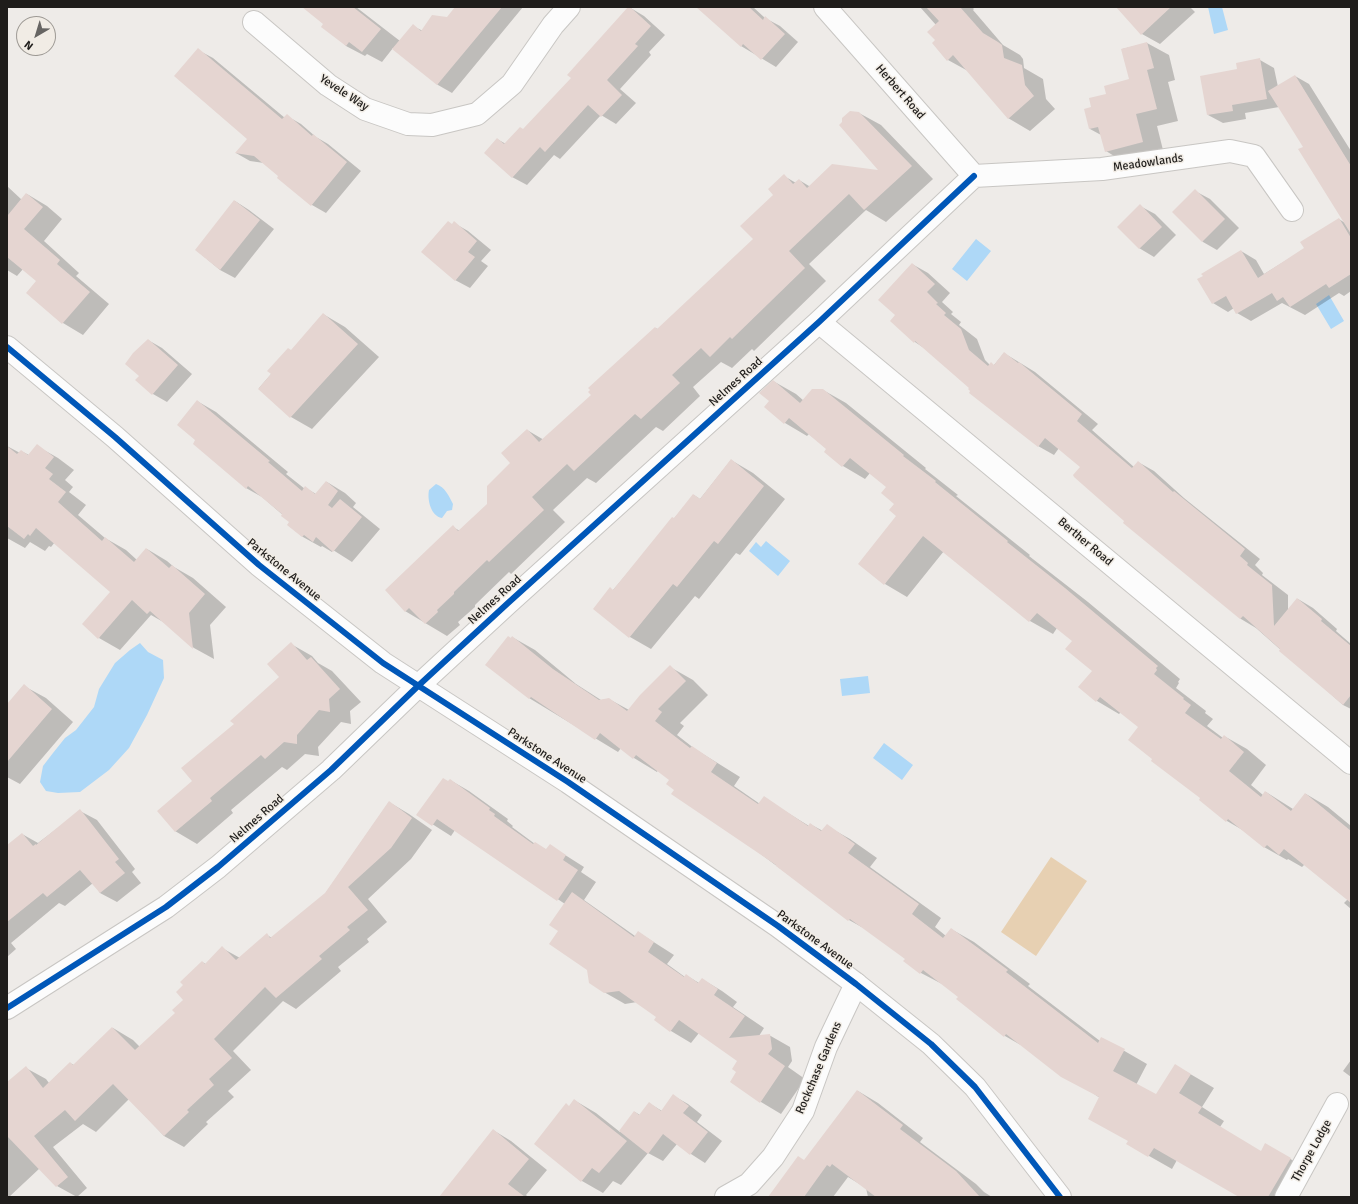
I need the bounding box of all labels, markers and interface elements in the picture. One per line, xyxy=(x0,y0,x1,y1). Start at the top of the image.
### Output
north arrow xyxy=(16,16,56,56)
text: N xyxy=(22,38,36,53)
street label: Herbert Road xyxy=(872,62,928,122)
street label: Yevele Way xyxy=(317,72,371,114)
street label: Meadowlands xyxy=(1112,151,1184,175)
street label: Nelmes Road xyxy=(706,354,766,410)
street label: Berther Road xyxy=(1055,515,1115,569)
street label: Parkstone Avenue xyxy=(244,536,324,604)
street label: Nelmes Road xyxy=(465,572,525,628)
street label: Parkstone Avenue xyxy=(505,725,589,787)
street label: Nelmes Road xyxy=(227,792,287,846)
street label: Parkstone Avenue xyxy=(774,907,856,973)
street label: Rockchase Gardens xyxy=(793,1020,845,1116)
street label: Thorpe Lodge xyxy=(1289,1117,1335,1185)

